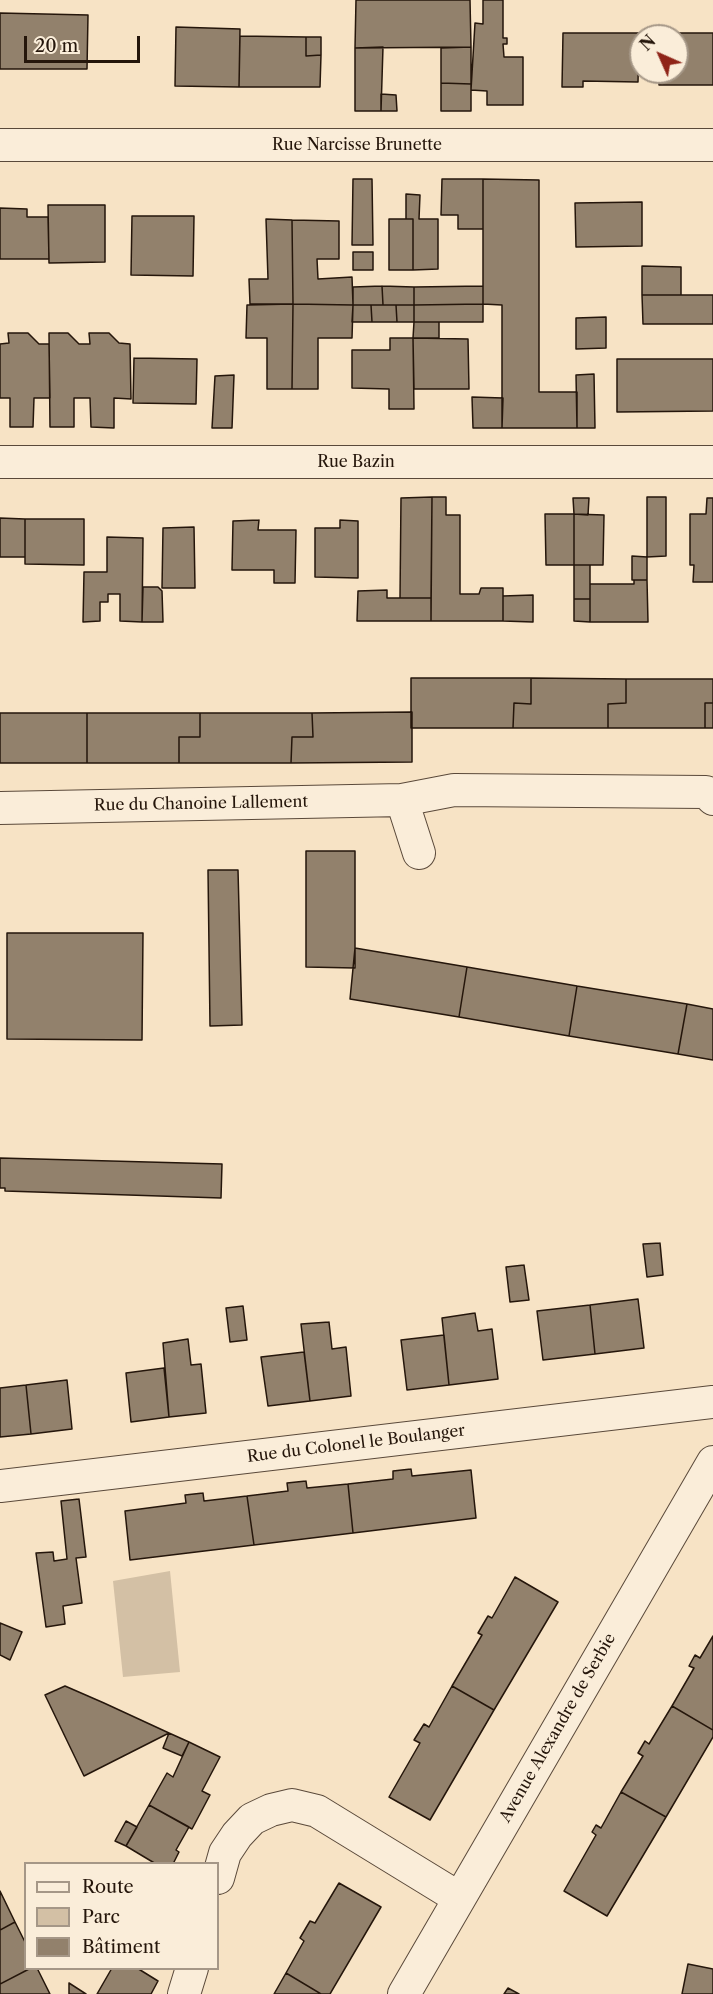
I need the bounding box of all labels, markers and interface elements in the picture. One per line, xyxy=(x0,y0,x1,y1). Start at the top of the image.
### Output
scale bar xyxy=(27,24,142,62)
north arrow xyxy=(629,24,689,84)
text: N xyxy=(636,31,660,55)
text: 20 m xyxy=(35,35,78,57)
street label: Rue Narcisse Brunette xyxy=(272,135,442,155)
street label: Rue Bazin xyxy=(317,452,395,472)
street label: Rue du Chanoine Lallement xyxy=(94,793,308,815)
street label: Rue du Colonel le Boulanger xyxy=(246,1421,466,1467)
street label: Avenue Alexandre de Serbie xyxy=(496,1630,620,1826)
legend xyxy=(24,1862,219,1970)
text: Route xyxy=(82,1876,134,1898)
text: Parc xyxy=(82,1906,120,1928)
text: Bâtiment xyxy=(82,1936,160,1958)

